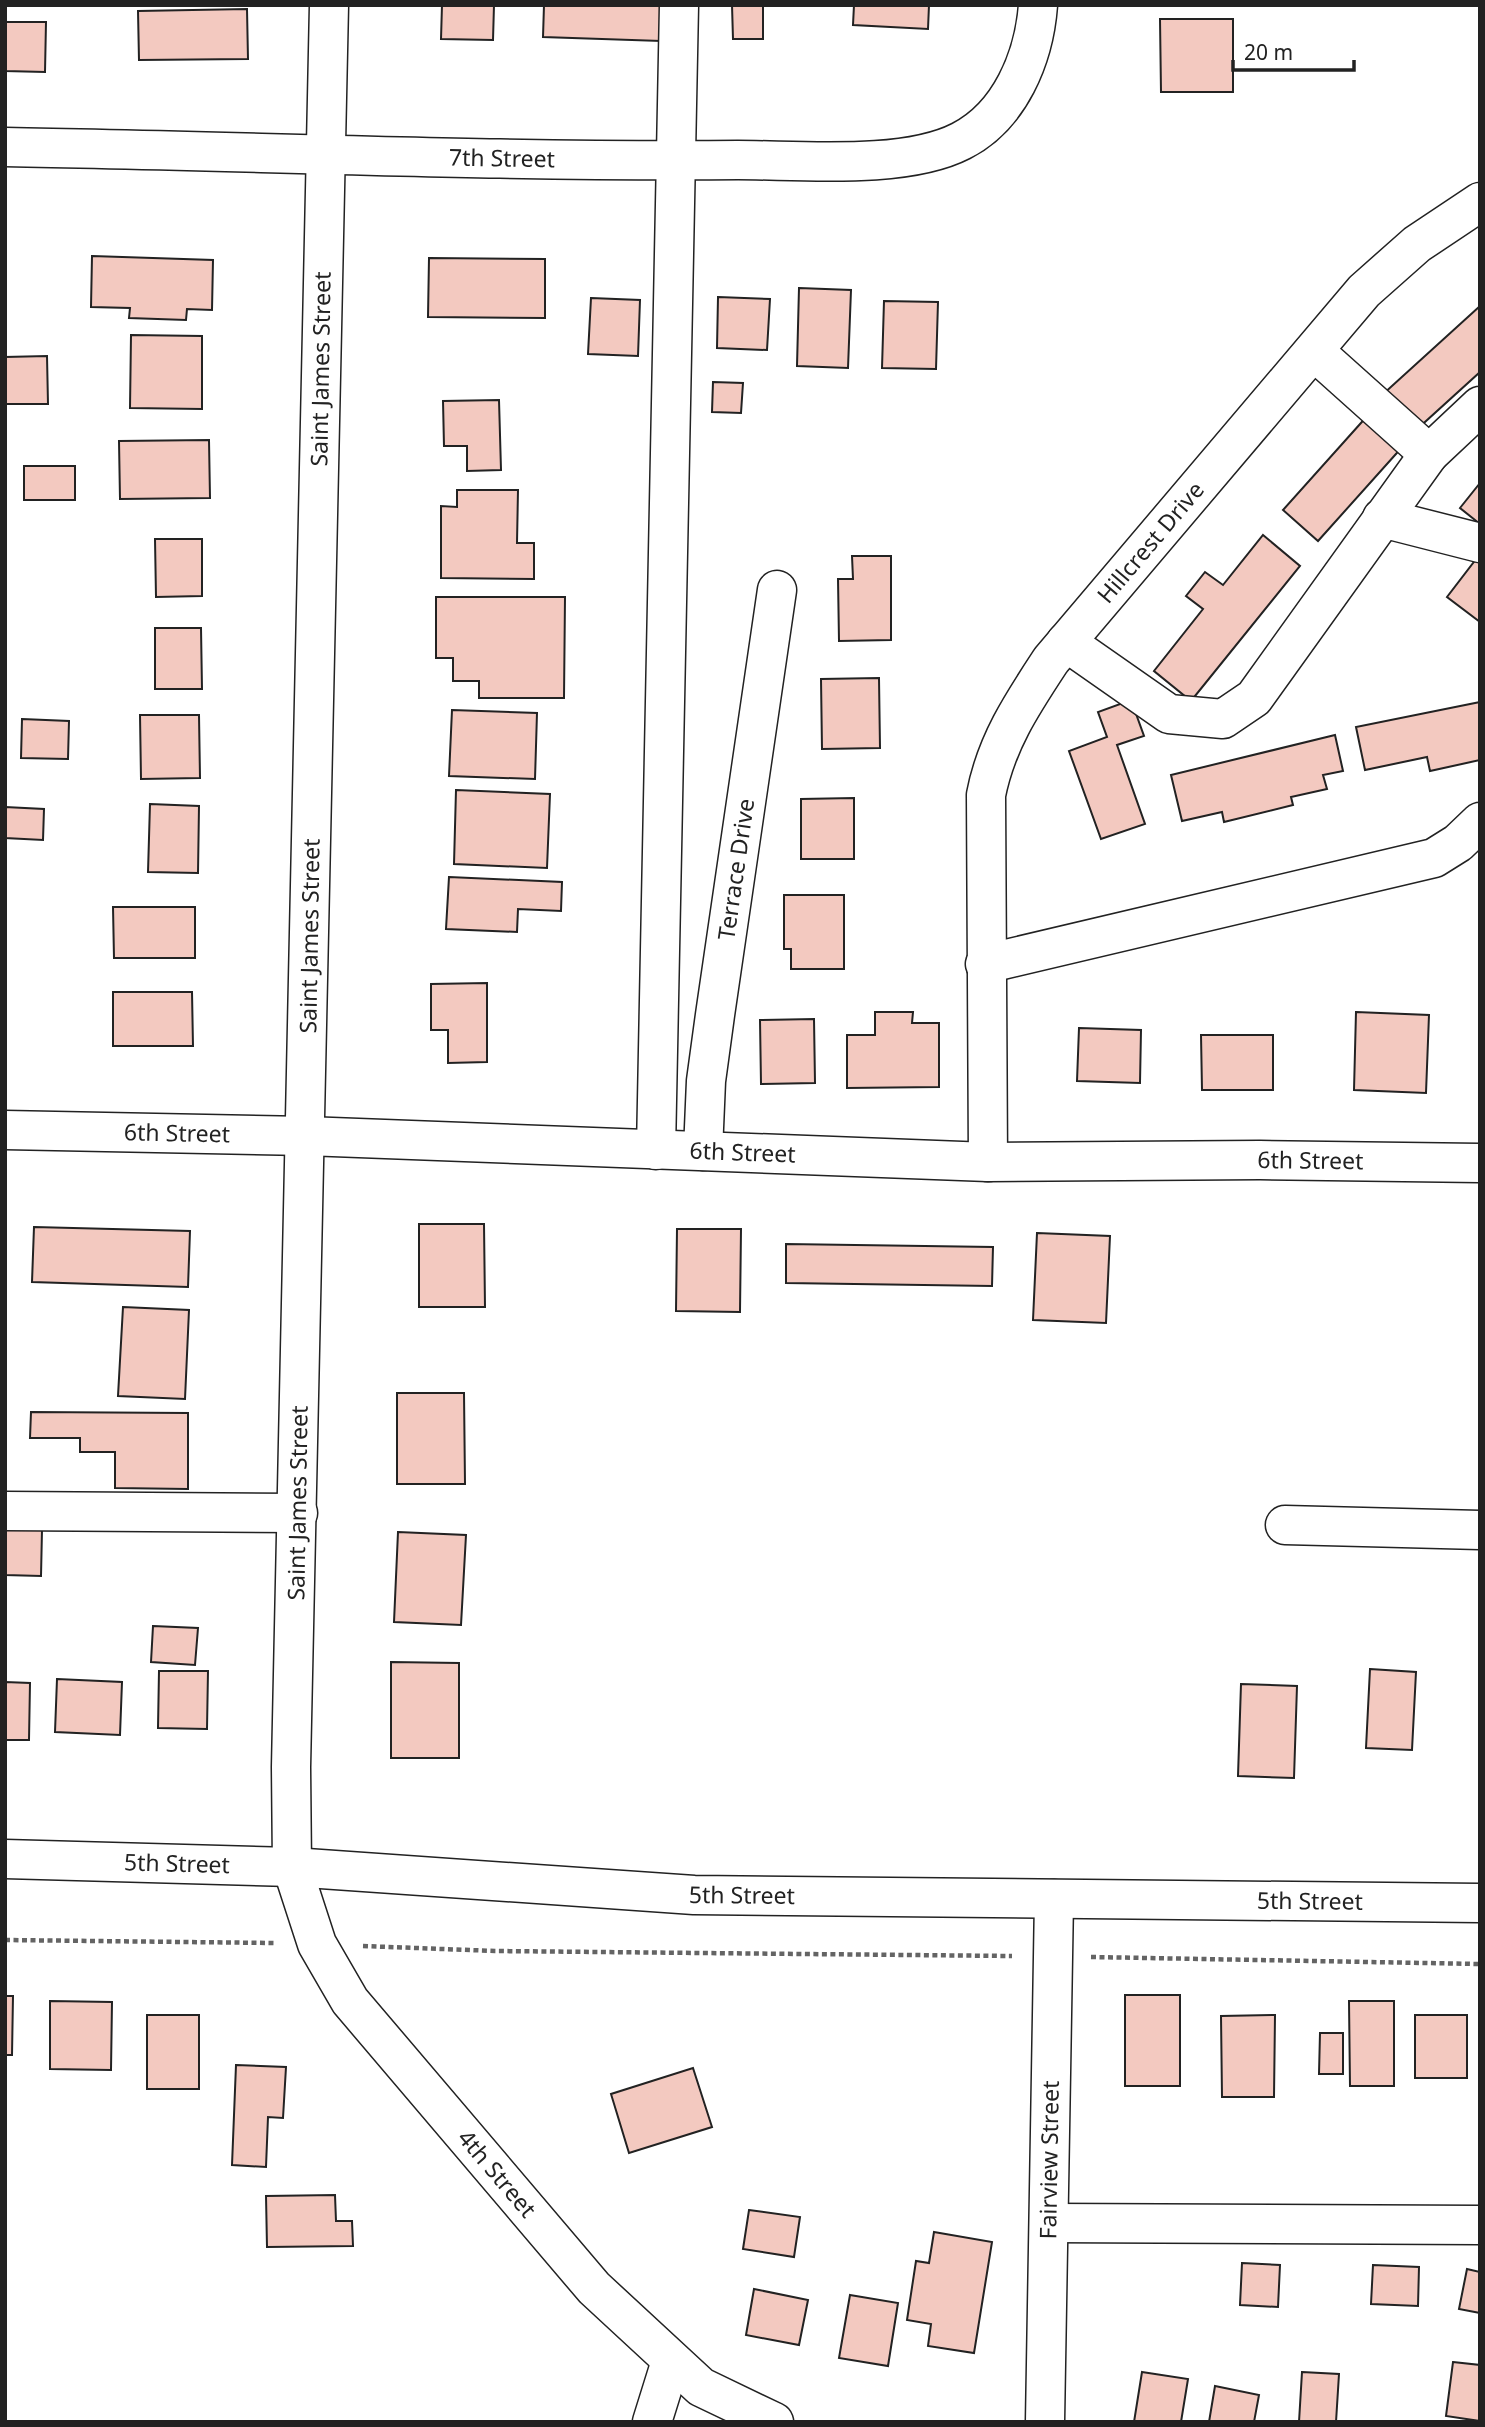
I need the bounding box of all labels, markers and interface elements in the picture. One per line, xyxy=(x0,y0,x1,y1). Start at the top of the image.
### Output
scale bar xyxy=(1233,28,1354,72)
text: 20 m xyxy=(1244,38,1293,66)
street label: 7th Street xyxy=(449,141,555,174)
street label: Saint James Street xyxy=(302,271,338,467)
street label: Hillcrest Drive xyxy=(1089,474,1211,609)
street label: Terrace Drive xyxy=(709,796,761,942)
street label: Saint James Street xyxy=(291,838,327,1034)
street label: 6th Street xyxy=(124,1115,230,1149)
street label: 6th Street xyxy=(689,1134,796,1170)
street label: 6th Street xyxy=(1257,1143,1364,1176)
street label: Saint James Street xyxy=(279,1405,315,1601)
street label: 5th Street xyxy=(124,1845,230,1880)
street label: 5th Street xyxy=(689,1878,795,1911)
street label: 5th Street xyxy=(1257,1884,1363,1917)
street label: Fairview Street xyxy=(1031,2080,1066,2240)
street label: 4th Street xyxy=(451,2122,544,2224)

